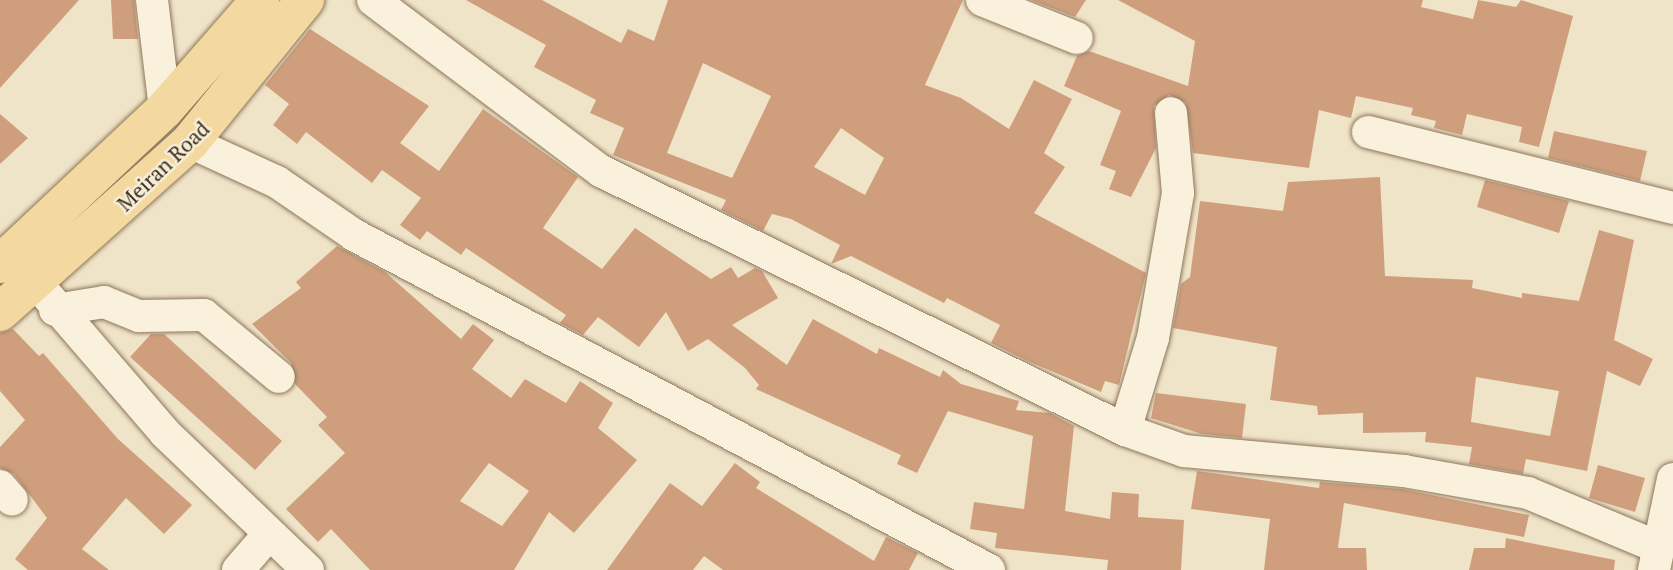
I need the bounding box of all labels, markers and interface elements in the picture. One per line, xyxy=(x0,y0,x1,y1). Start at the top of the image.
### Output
street label: Meiran Road xyxy=(112,116,214,216)

